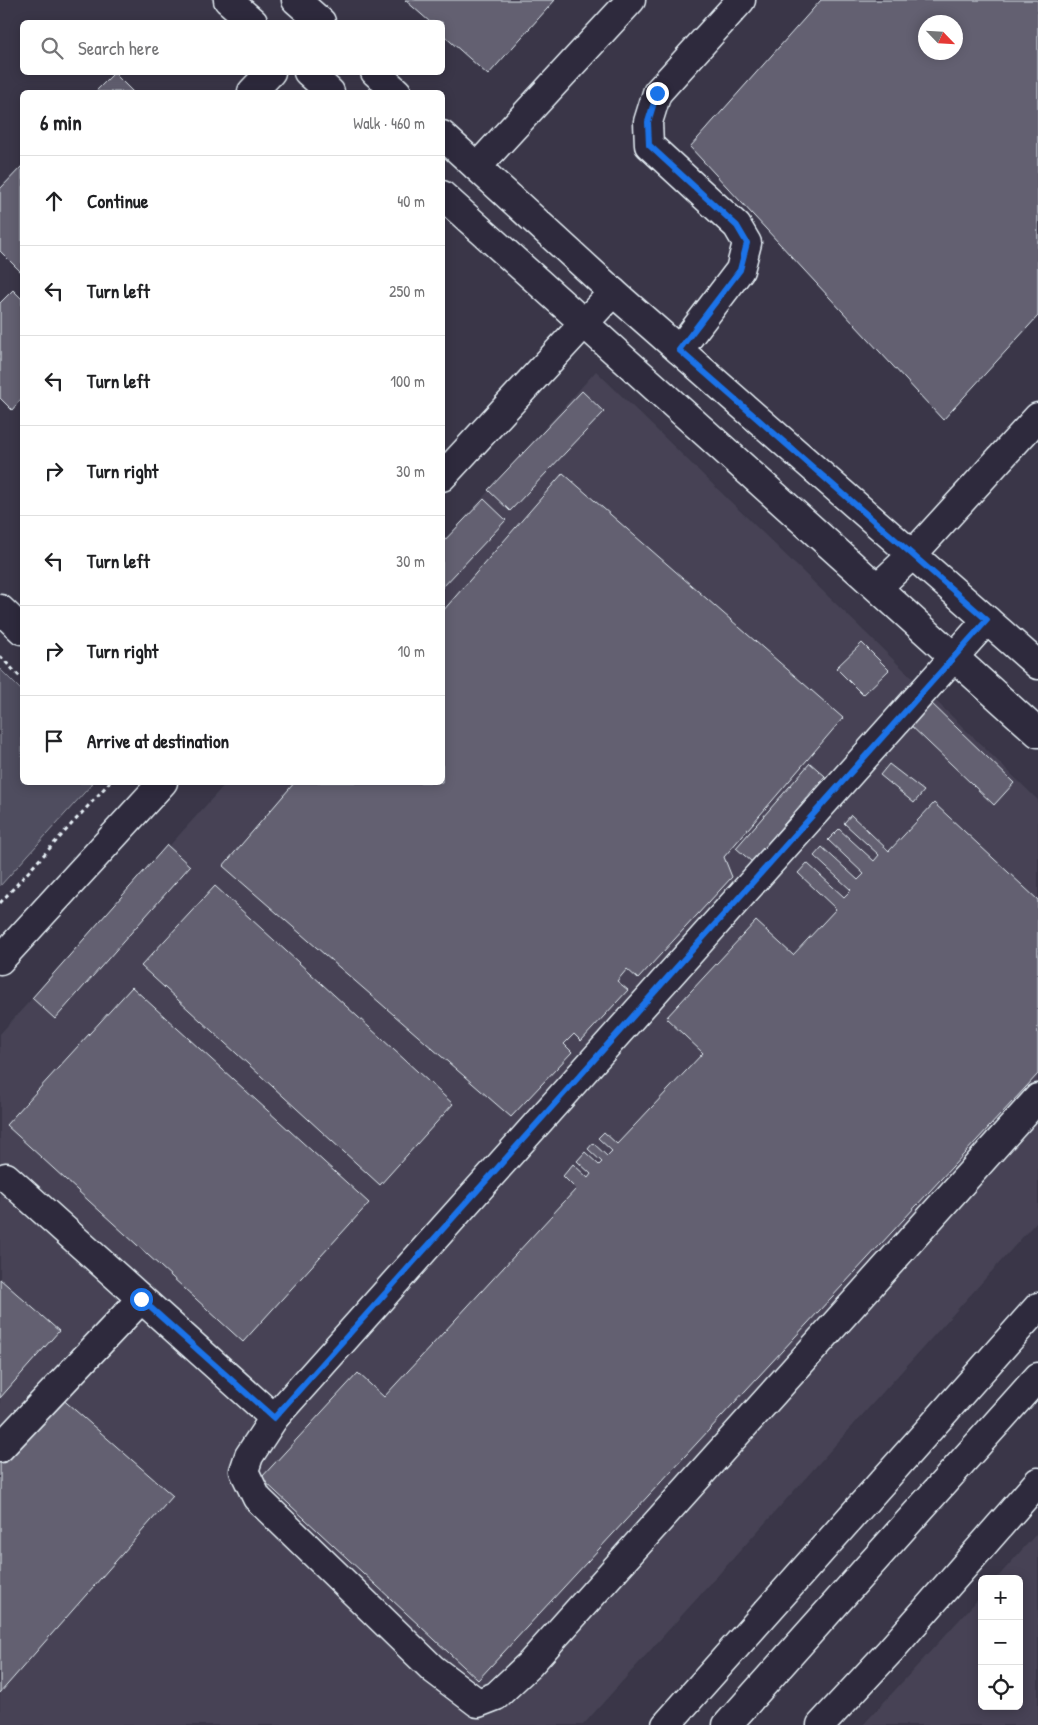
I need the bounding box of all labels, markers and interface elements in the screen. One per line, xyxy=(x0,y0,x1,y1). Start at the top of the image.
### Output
north arrow xyxy=(918,15,963,60)
search box xyxy=(20,20,445,75)
icon: search xyxy=(38,34,66,62)
text: Search here xyxy=(78,35,159,61)
route end xyxy=(646,82,669,105)
text: 6 min xyxy=(40,108,82,137)
text: Walk · 460 m xyxy=(353,112,425,134)
icon: ahead xyxy=(40,187,68,215)
text: Continue xyxy=(87,188,148,214)
text: 40 m xyxy=(397,190,425,212)
icon: left xyxy=(40,277,68,305)
text: Turn left xyxy=(87,278,150,304)
text: 250 m xyxy=(389,280,425,302)
icon: left xyxy=(40,367,68,395)
text: Turn left xyxy=(87,368,150,394)
text: 100 m xyxy=(390,370,425,392)
icon: right xyxy=(40,457,68,485)
text: Turn right xyxy=(87,458,158,484)
text: 30 m xyxy=(396,460,425,482)
icon: left xyxy=(40,547,68,575)
text: Turn left xyxy=(87,548,150,574)
text: 30 m xyxy=(396,550,425,572)
icon: right xyxy=(40,637,68,665)
text: Turn right xyxy=(87,638,158,664)
text: 10 m xyxy=(397,640,425,662)
icon: arrive xyxy=(40,727,68,755)
text: Arrive at destination xyxy=(87,728,229,754)
route start xyxy=(130,1288,153,1311)
map controls xyxy=(978,1575,1023,1710)
button: + xyxy=(978,1575,1023,1620)
button: − xyxy=(978,1620,1023,1665)
button: locate xyxy=(978,1665,1023,1710)

